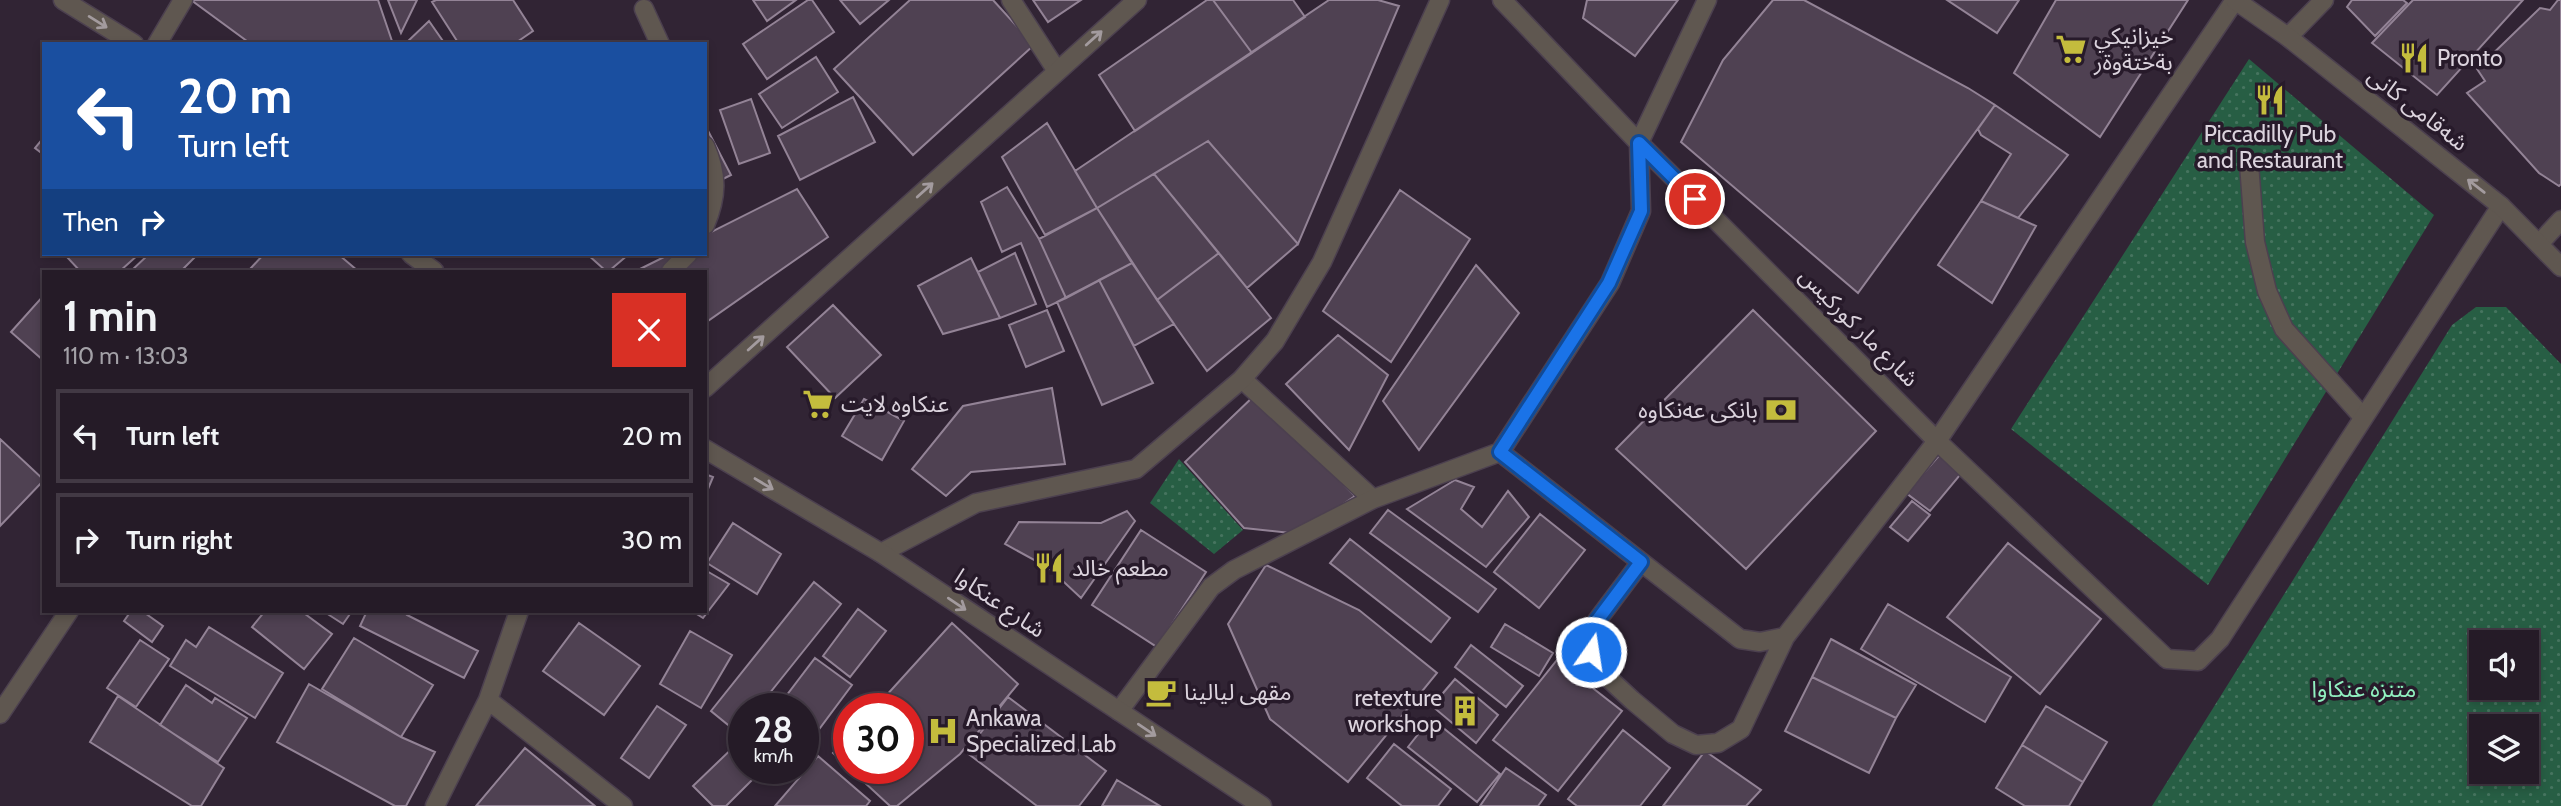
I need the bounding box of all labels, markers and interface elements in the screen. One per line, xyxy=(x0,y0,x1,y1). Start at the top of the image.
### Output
one-way arrow xyxy=(88,15,108,29)
place label: خيزانيكي بةختةوةر xyxy=(2093,22,2174,76)
one-way arrow xyxy=(1085,30,1103,46)
supermarket icon: خيزانيكي بةختةوةر xyxy=(2054,32,2088,66)
restaurant icon: Pronto xyxy=(2397,41,2431,75)
place label: Pronto xyxy=(2437,44,2503,72)
street label: شەقامی کانی xyxy=(2362,61,2474,157)
text: 20 m xyxy=(178,66,292,125)
icon: left xyxy=(63,70,154,161)
restaurant icon: Piccadilly Pub and Restaurant xyxy=(2253,83,2287,117)
place label: Piccadilly Pub and Restaurant xyxy=(2197,120,2343,174)
text: Turn left xyxy=(178,126,289,165)
pin xyxy=(1665,169,1725,229)
one-way arrow xyxy=(2468,179,2486,194)
icon: arrive xyxy=(1676,180,1714,218)
one-way arrow xyxy=(916,182,934,198)
icon: right xyxy=(133,203,171,241)
text: Then xyxy=(63,206,119,238)
street label: شارع مار كوركيس xyxy=(1791,261,1925,395)
text: 1 min xyxy=(63,290,158,342)
button: close xyxy=(612,293,686,367)
one-way arrow xyxy=(747,335,765,351)
text: 110 m · 13:03 xyxy=(63,342,188,370)
supermarket icon: عنكاوه لايت xyxy=(801,387,835,421)
place label: عنكاوه لايت xyxy=(841,390,949,418)
bank icon: بانکی عەنکاوە xyxy=(1764,393,1798,427)
place label: بانکی عەنکاوە xyxy=(1638,396,1758,424)
icon: left xyxy=(67,417,105,455)
text: Turn left xyxy=(126,420,219,452)
text: 20 m xyxy=(622,420,682,452)
one-way arrow xyxy=(753,478,774,491)
icon: right xyxy=(67,521,105,559)
text: Turn right xyxy=(126,524,232,556)
text: 30 m xyxy=(621,524,682,556)
restaurant icon: مطعم خالد xyxy=(1032,551,1066,585)
place label: مطعم خالد xyxy=(1072,554,1169,585)
street label: شارع عنكاوا xyxy=(948,562,1051,646)
one-way arrow xyxy=(947,597,966,611)
position arrow xyxy=(1554,615,1628,689)
map controls xyxy=(2469,630,2539,784)
button: sound xyxy=(2469,630,2539,700)
cafe icon: مقهى ليالينا xyxy=(1144,675,1178,709)
park label: متنزه عنكاوا xyxy=(2312,675,2416,703)
place label: مقهى ليالينا xyxy=(1184,678,1292,706)
place label: retexture workshop xyxy=(1348,684,1442,738)
speed limit sign: 30 xyxy=(833,693,924,784)
building icon: retexture workshop xyxy=(1448,694,1482,728)
place label: Ankawa Specialized Lab xyxy=(966,704,1116,758)
text: 28 xyxy=(754,708,793,751)
hospital icon: Ankawa Specialized Lab xyxy=(926,714,960,748)
button: layers xyxy=(2469,714,2539,784)
one-way arrow xyxy=(1137,722,1156,737)
text: km/h xyxy=(754,745,793,767)

